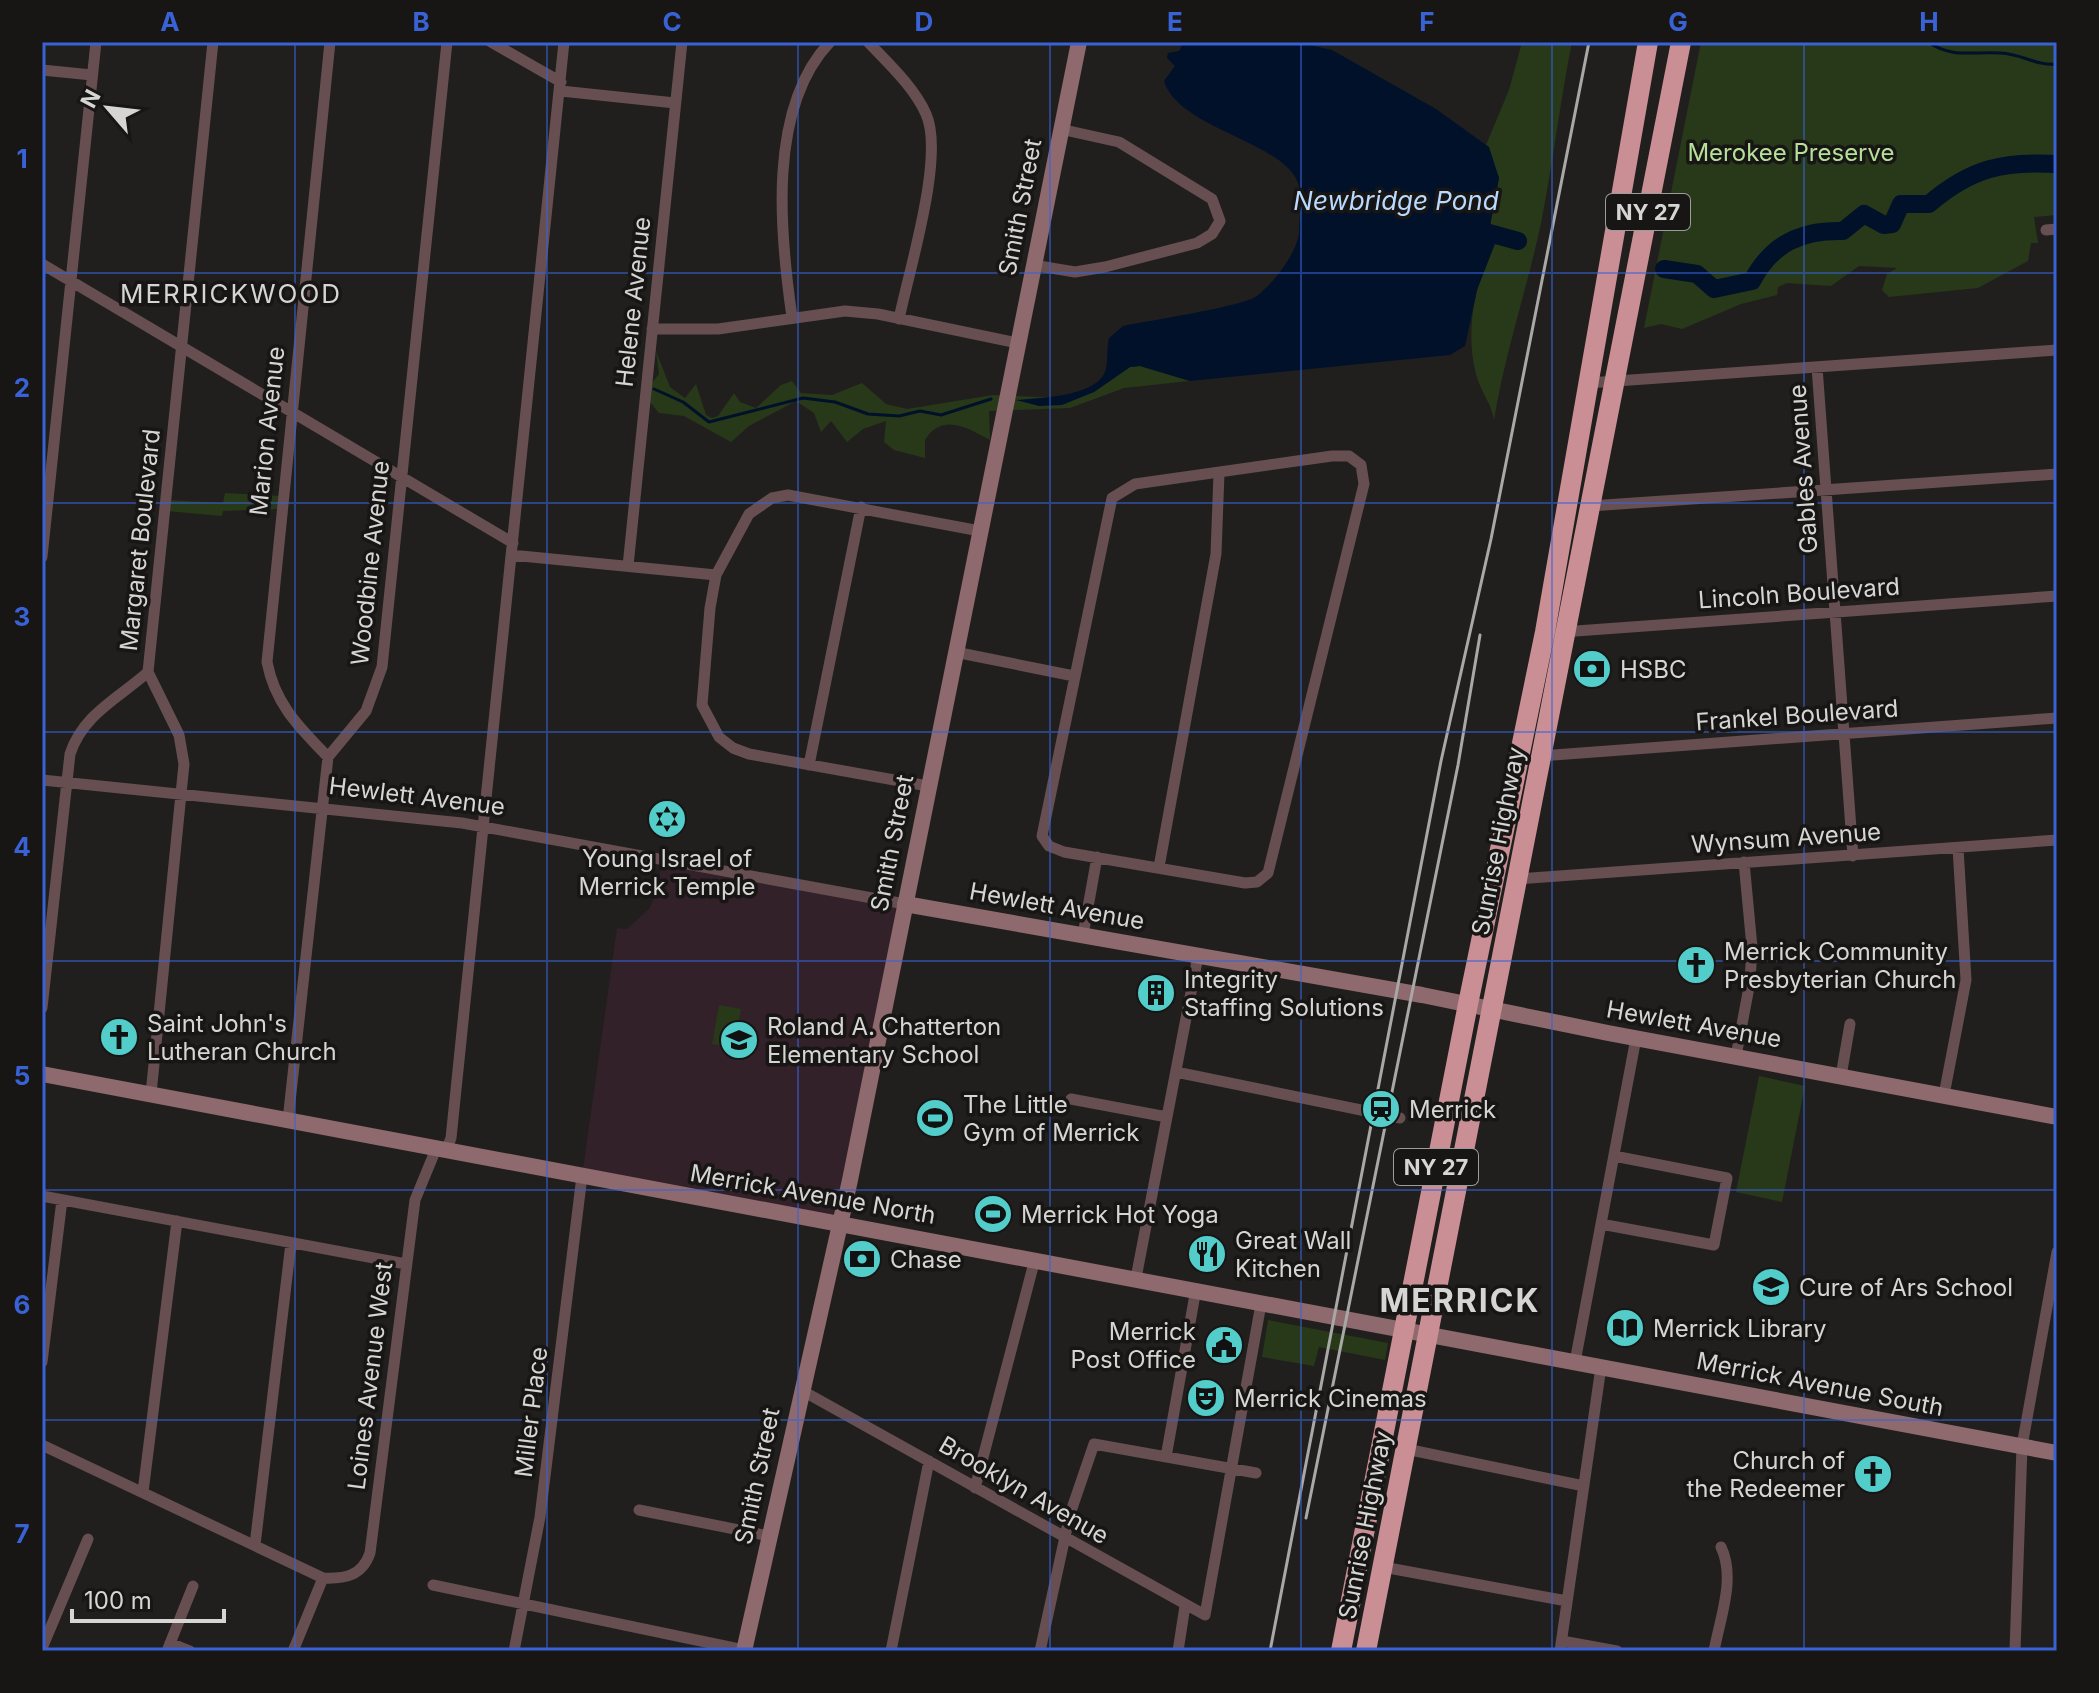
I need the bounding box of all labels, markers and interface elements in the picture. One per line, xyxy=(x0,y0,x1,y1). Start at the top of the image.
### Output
text: A xyxy=(160,6,180,37)
text: B xyxy=(412,6,430,37)
text: C xyxy=(662,6,682,37)
text: D xyxy=(915,6,933,37)
text: E xyxy=(1167,6,1183,37)
text: F xyxy=(1419,6,1435,37)
text: G xyxy=(1668,6,1688,37)
text: H xyxy=(1919,6,1939,37)
north arrow xyxy=(68,68,148,148)
text: N xyxy=(75,85,106,112)
street label: Smith Street xyxy=(993,136,1047,278)
park label: Merokee Preserve xyxy=(1687,138,1895,167)
text: 1 xyxy=(16,143,28,174)
water label: Newbridge Pond xyxy=(1293,185,1499,216)
road number: NY 27 xyxy=(1606,194,1690,230)
street label: Helene Avenue xyxy=(610,216,656,388)
district label: MERRICKWOOD xyxy=(120,278,342,309)
street label: Marion Avenue xyxy=(244,345,290,517)
text: 2 xyxy=(14,372,30,403)
street label: Gables Avenue xyxy=(1783,383,1823,555)
street label: Margaret Boulevard xyxy=(114,428,166,652)
street label: Woodbine Avenue xyxy=(345,459,395,667)
street label: Lincoln Boulevard xyxy=(1697,571,1901,615)
text: 3 xyxy=(14,601,30,632)
bank icon: HSBC xyxy=(1571,648,1613,690)
place label: HSBC xyxy=(1620,655,1686,684)
street label: Frankel Boulevard xyxy=(1695,693,1899,737)
street label: Sunrise Highway xyxy=(1466,744,1530,938)
street label: Hewlett Avenue xyxy=(327,771,507,821)
street label: Smith Street xyxy=(865,772,919,914)
synagogue icon: Young Israel of Merrick Temple xyxy=(646,798,688,840)
street label: Wynsum Avenue xyxy=(1690,817,1882,859)
text: 4 xyxy=(13,831,31,862)
place label: Young Israel of Merrick Temple xyxy=(578,844,756,901)
street label: Hewlett Avenue xyxy=(967,876,1147,936)
place label: Merrick Community Presbyterian Church xyxy=(1724,937,1956,994)
church icon: Merrick Community Presbyterian Church xyxy=(1675,944,1717,986)
place label: Integrity Staffing Solutions xyxy=(1184,965,1384,1022)
building icon: Integrity Staffing Solutions xyxy=(1135,972,1177,1014)
street label: Hewlett Avenue xyxy=(1604,994,1784,1054)
place label: Saint John's Lutheran Church xyxy=(147,1009,337,1066)
place label: Roland A. Chatterton Elementary School xyxy=(767,1012,1001,1069)
church icon: Saint John's Lutheran Church xyxy=(98,1016,140,1058)
school or university icon: Roland A. Chatterton Elementary School xyxy=(718,1019,760,1061)
text: 5 xyxy=(14,1060,30,1091)
station icon: Merrick xyxy=(1360,1088,1402,1130)
place label: The Little Gym of Merrick xyxy=(963,1090,1139,1147)
place label: Merrick xyxy=(1409,1095,1496,1124)
sports icon: The Little Gym of Merrick xyxy=(914,1097,956,1139)
road number: NY 27 xyxy=(1394,1149,1478,1185)
street label: Merrick Avenue North xyxy=(688,1158,938,1230)
sports icon: Merrick Hot Yoga xyxy=(972,1193,1014,1235)
place label: Merrick Hot Yoga xyxy=(1021,1200,1219,1229)
place label: Great Wall Kitchen xyxy=(1235,1226,1351,1283)
restaurant icon: Great Wall Kitchen xyxy=(1186,1233,1228,1275)
bank icon: Chase xyxy=(841,1238,883,1280)
place label: Chase xyxy=(890,1245,962,1274)
street label: Loines Avenue West xyxy=(342,1260,398,1492)
school or university icon: Cure of Ars School xyxy=(1750,1266,1792,1308)
place label: Cure of Ars School xyxy=(1799,1273,2013,1302)
district label: MERRICK xyxy=(1380,1281,1540,1320)
text: 6 xyxy=(14,1289,30,1320)
library icon: Merrick Library xyxy=(1604,1307,1646,1349)
place label: Merrick Library xyxy=(1653,1314,1826,1343)
place label: Merrick Post Office xyxy=(1070,1317,1196,1374)
public building icon: Merrick Post Office xyxy=(1203,1324,1245,1366)
street label: Miller Place xyxy=(509,1345,553,1479)
street label: Merrick Avenue South xyxy=(1694,1346,1946,1422)
theatre icon: Merrick Cinemas xyxy=(1185,1377,1227,1419)
place label: Merrick Cinemas xyxy=(1234,1384,1427,1413)
street label: Smith Street xyxy=(728,1405,786,1547)
street label: Sunrise Highway xyxy=(1333,1428,1397,1622)
street label: Brooklyn Avenue xyxy=(934,1430,1114,1550)
place label: Church of the Redeemer xyxy=(1686,1446,1845,1503)
church icon: Church of the Redeemer xyxy=(1852,1453,1894,1495)
text: 7 xyxy=(14,1518,30,1549)
scale bar xyxy=(72,1573,224,1623)
text: 100 m xyxy=(84,1586,152,1615)

